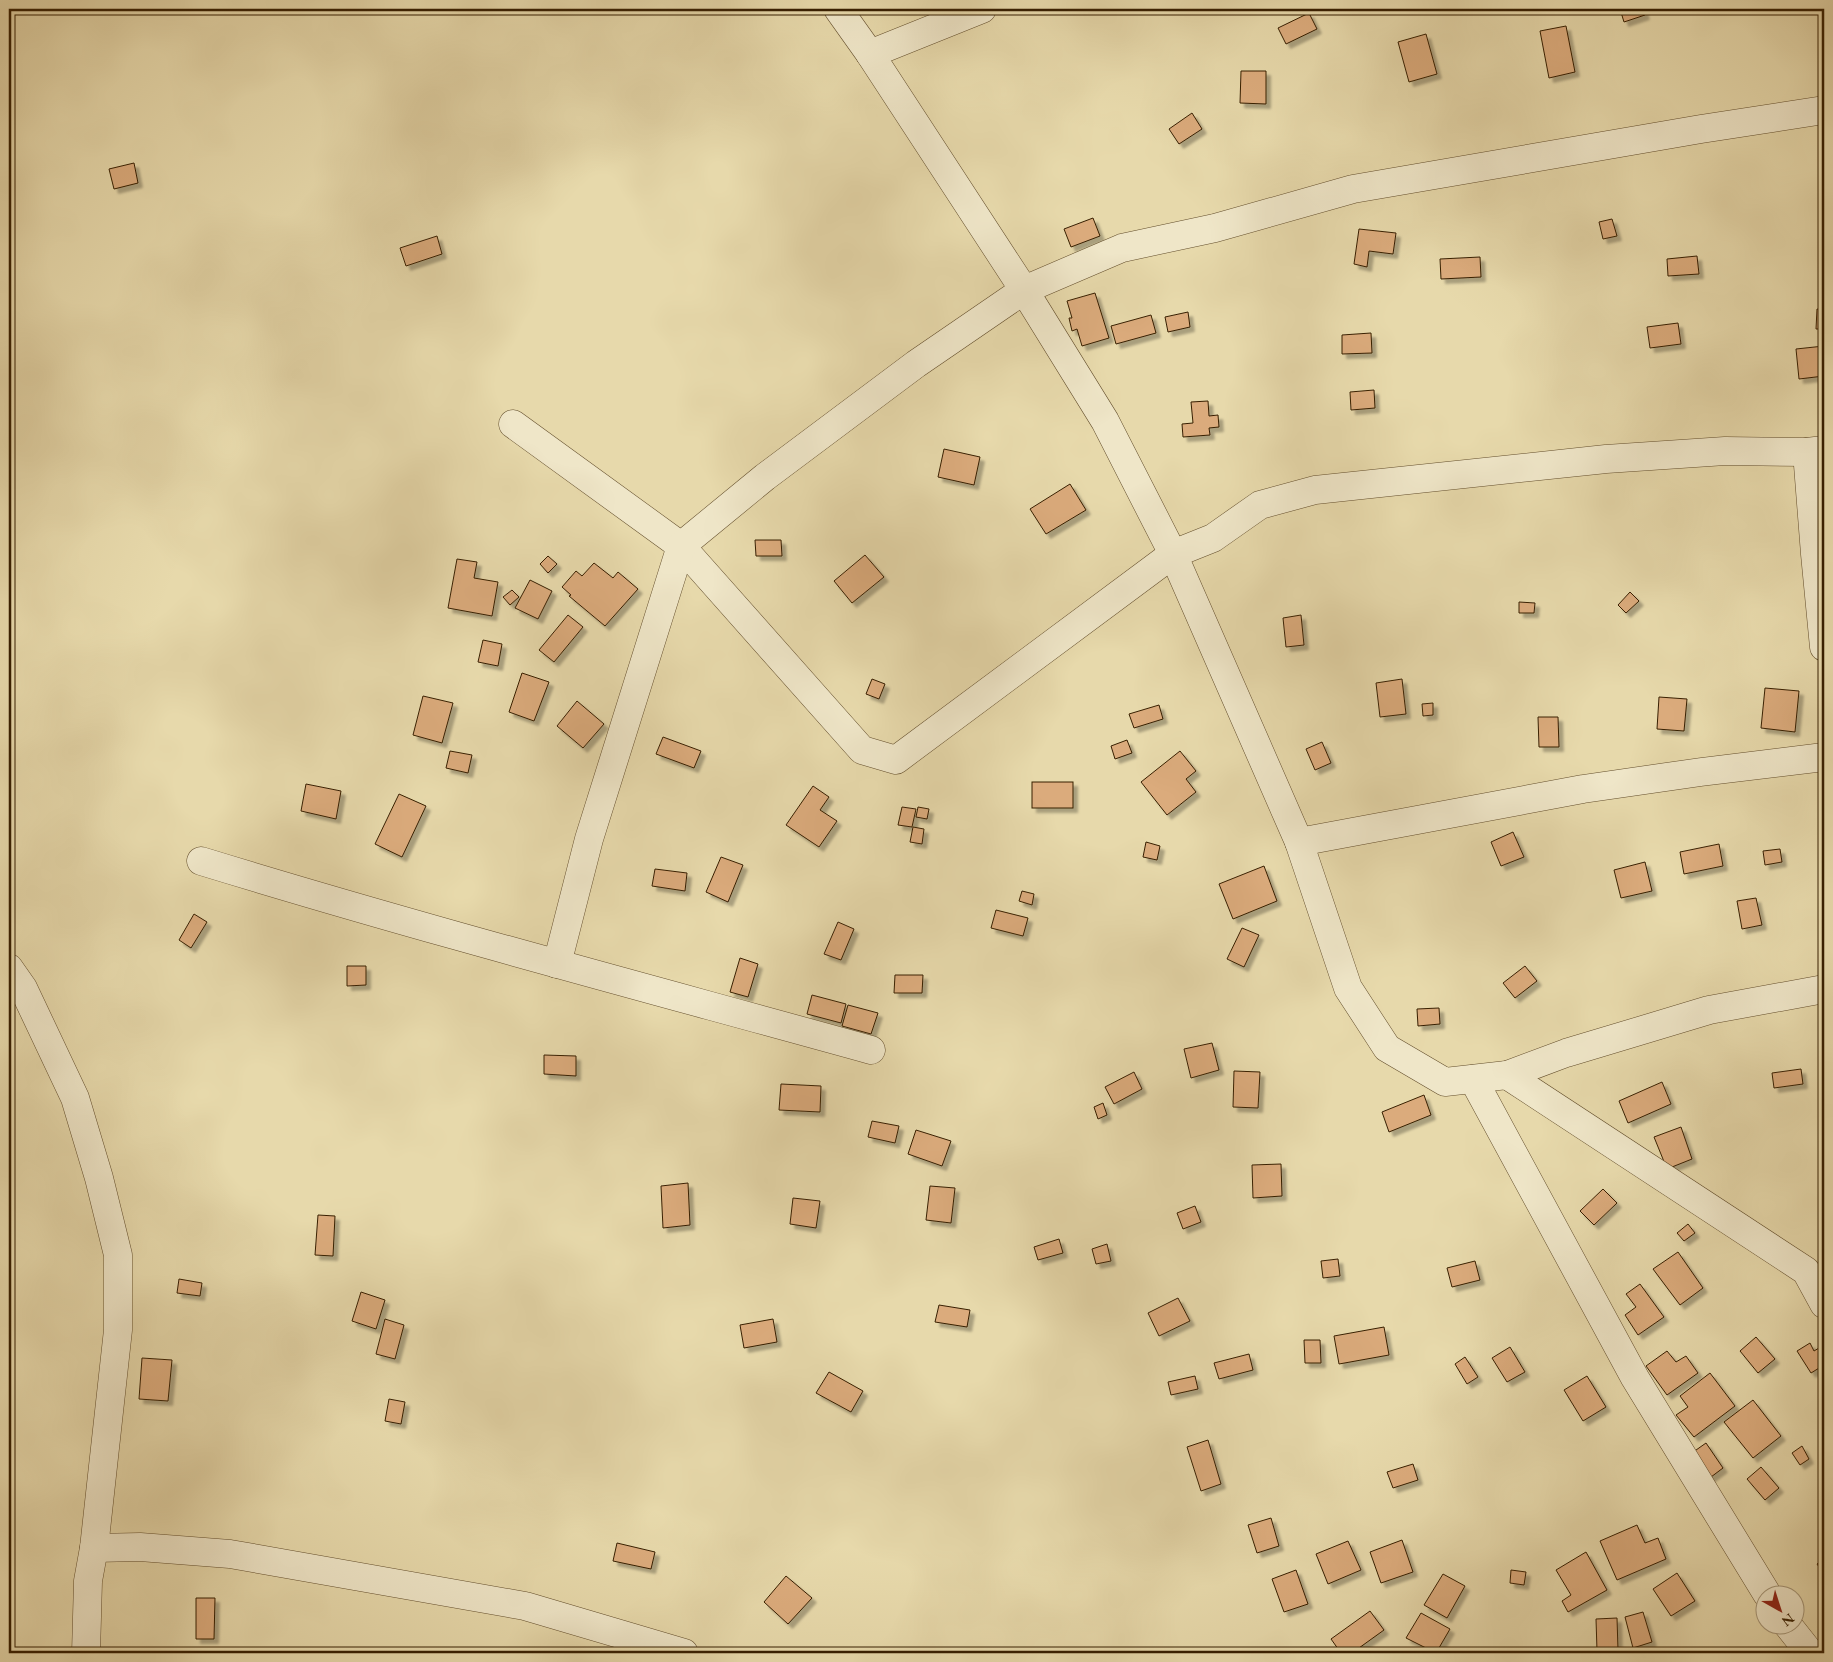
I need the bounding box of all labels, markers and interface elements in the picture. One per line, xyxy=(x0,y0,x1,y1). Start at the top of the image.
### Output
north arrow xyxy=(1756,1584,1806,1634)
text: N xyxy=(1778,1610,1798,1631)

